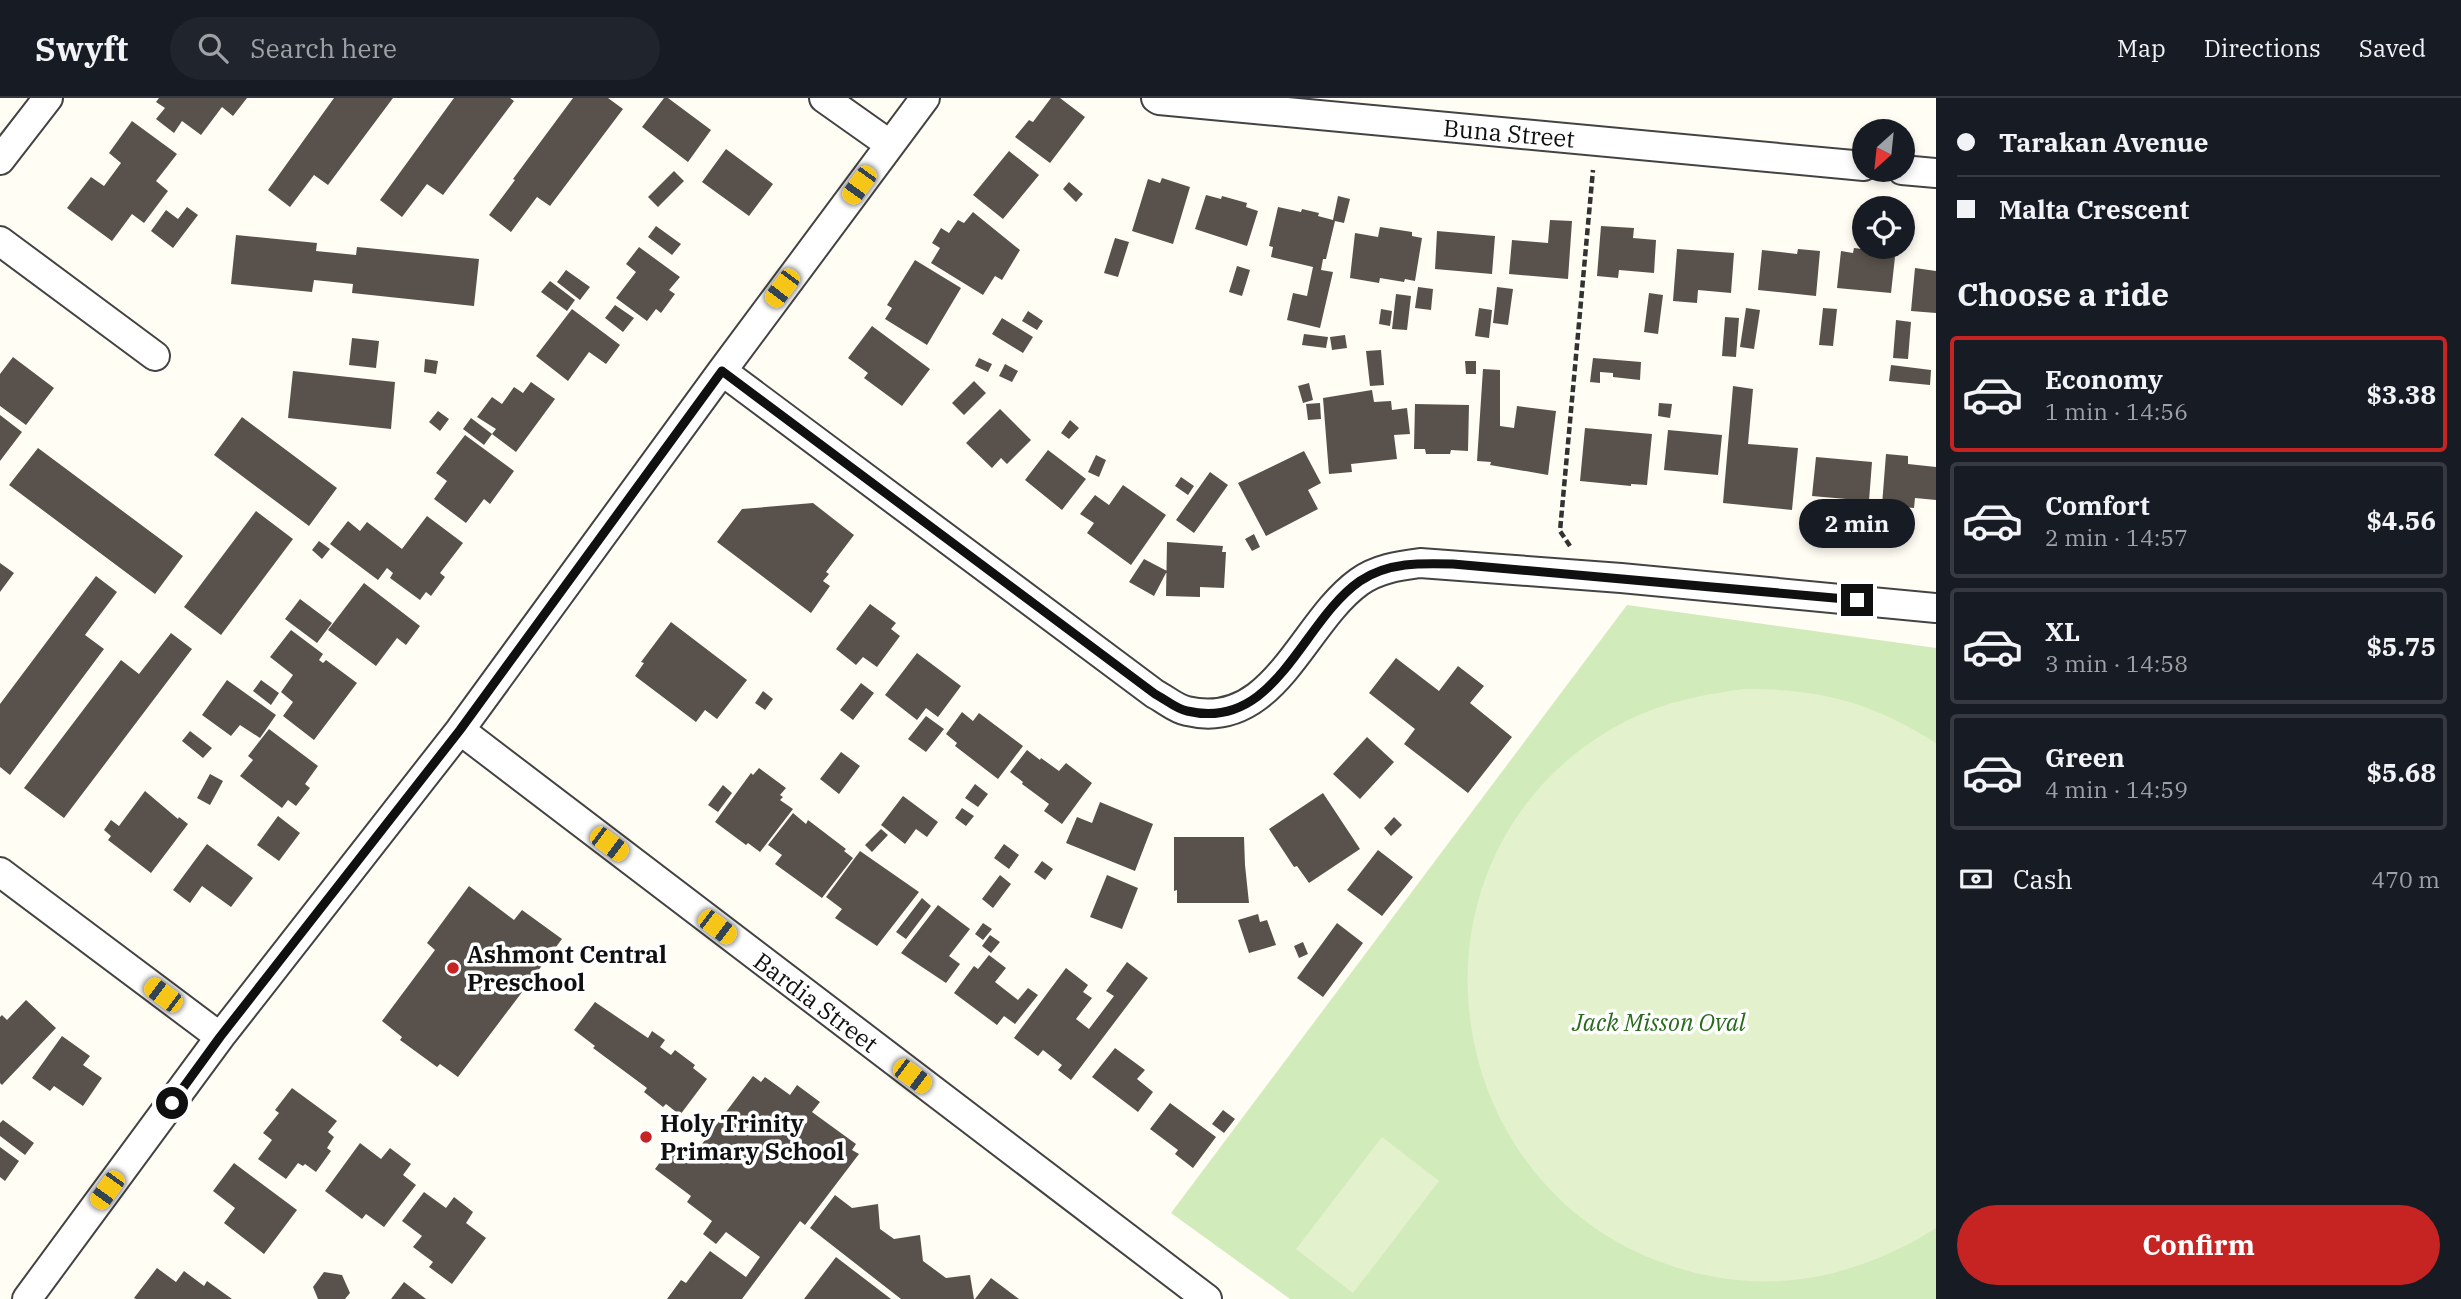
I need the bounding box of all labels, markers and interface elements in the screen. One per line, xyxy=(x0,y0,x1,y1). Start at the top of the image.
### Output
search box xyxy=(170,17,660,80)
text: Swyft xyxy=(35,27,128,70)
icon: search xyxy=(194,29,232,67)
text: Search here xyxy=(250,31,397,65)
text: Map xyxy=(2117,32,2166,64)
text: Directions xyxy=(2204,32,2321,64)
text: Saved xyxy=(2359,32,2426,64)
street label: Buna Street xyxy=(1442,111,1576,155)
north arrow xyxy=(1852,119,1914,182)
map controls xyxy=(1852,119,1915,259)
text: Tarakan Avenue xyxy=(1999,125,2208,159)
car xyxy=(839,162,880,208)
text: Malta Crescent xyxy=(1999,192,2189,226)
button: locate xyxy=(1852,196,1915,259)
car xyxy=(761,265,804,311)
text: Choose a ride xyxy=(1957,273,2169,315)
text: Economy xyxy=(2045,362,2163,396)
icon: car xyxy=(1961,363,2024,426)
text: $3.38 xyxy=(2366,377,2436,411)
text: 1 min · 14:56 xyxy=(2045,396,2188,426)
text: Comfort xyxy=(2045,488,2150,522)
icon: car xyxy=(1961,489,2024,552)
callout: 2 min xyxy=(1799,498,1915,547)
text: $4.56 xyxy=(2366,503,2436,537)
text: 2 min xyxy=(1825,508,1889,538)
text: 2 min · 14:57 xyxy=(2045,522,2188,552)
route end xyxy=(1841,584,1873,616)
text: XL xyxy=(2045,614,2080,648)
icon: car xyxy=(1961,615,2024,678)
text: $5.75 xyxy=(2366,629,2436,663)
text: 3 min · 14:58 xyxy=(2045,648,2188,678)
text: Green xyxy=(2045,740,2125,774)
icon: car xyxy=(1961,741,2024,804)
text: $5.68 xyxy=(2366,755,2436,789)
text: 4 min · 14:59 xyxy=(2045,774,2188,804)
car xyxy=(586,823,633,865)
icon: cash xyxy=(1957,860,1995,898)
text: Cash xyxy=(2013,862,2073,896)
text: 470 m xyxy=(2371,864,2440,894)
car xyxy=(694,906,741,948)
place label: Ashmont Central Preschool xyxy=(467,938,667,998)
street label: Bardia Street xyxy=(747,945,885,1059)
marker: Ashmont Central Preschool xyxy=(445,960,461,976)
car xyxy=(140,974,187,1016)
park label: Jack Misson Oval xyxy=(1571,1006,1747,1038)
car xyxy=(889,1055,936,1097)
route start xyxy=(156,1087,188,1119)
place label: Holy Trinity Primary School xyxy=(660,1107,845,1167)
marker: Holy Trinity Primary School xyxy=(638,1129,654,1145)
car xyxy=(87,1167,128,1213)
button: Confirm xyxy=(1957,1205,2440,1285)

